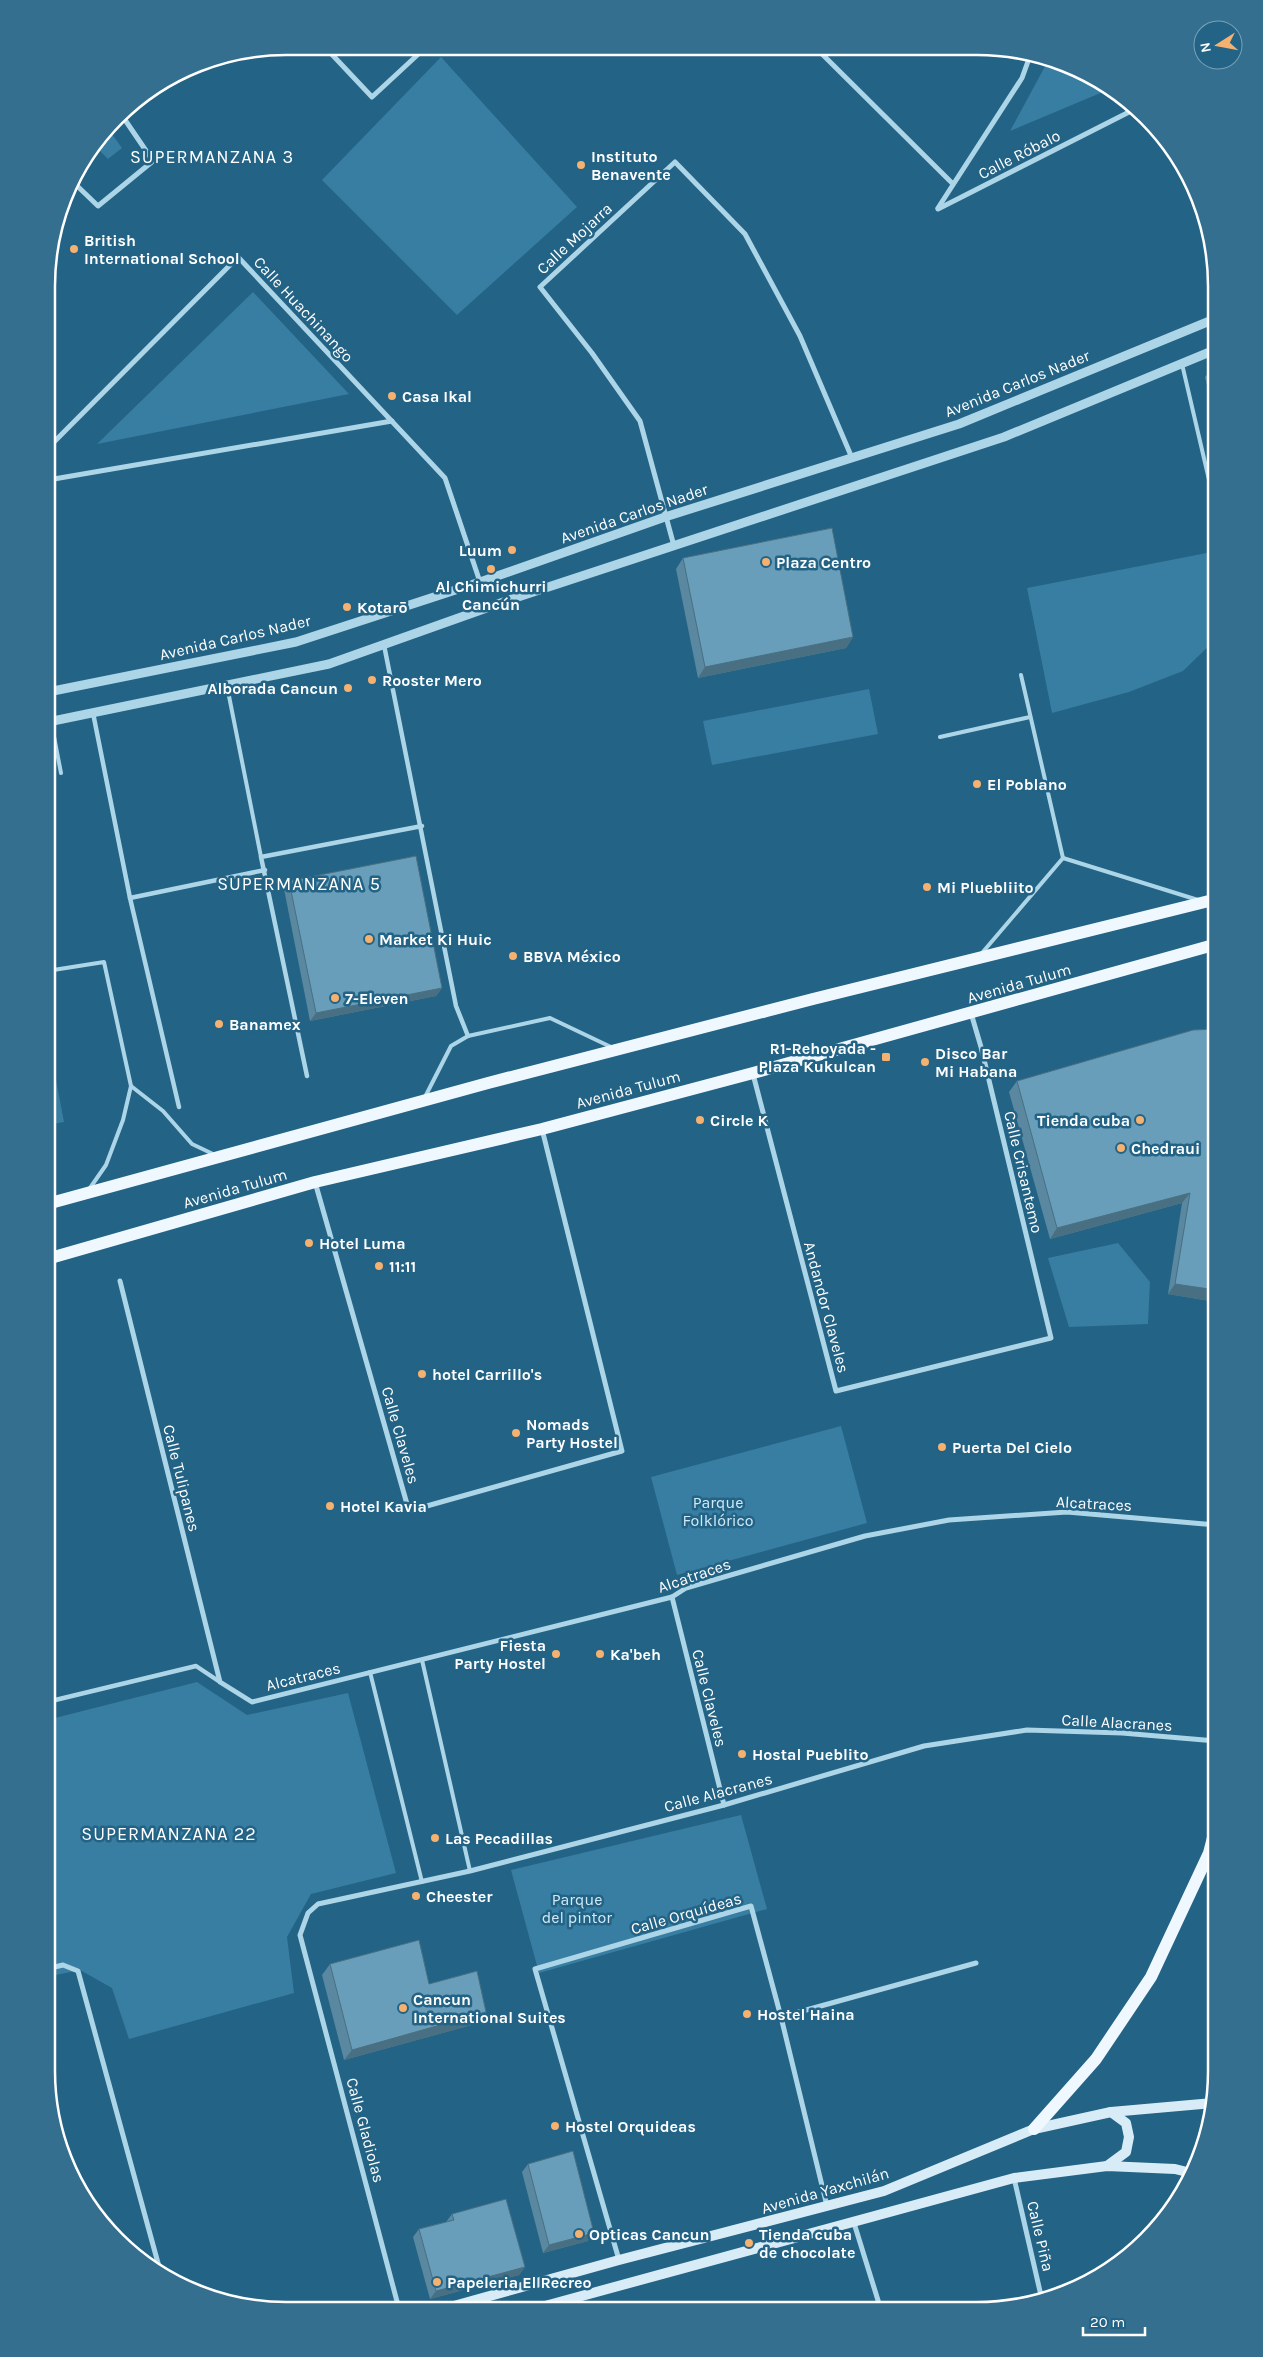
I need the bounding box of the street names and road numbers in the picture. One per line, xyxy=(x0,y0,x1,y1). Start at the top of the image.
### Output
street label: Calle Róbalo xyxy=(975,126,1063,183)
street label: Calle Mojarra xyxy=(533,199,616,278)
street label: Calle Huachinango xyxy=(250,253,357,366)
street label: Avenida Carlos Nader xyxy=(942,346,1093,421)
street label: Avenida Carlos Nader xyxy=(558,479,711,548)
street label: Avenida Carlos Nader xyxy=(158,611,313,664)
street label: Avenida Tulum xyxy=(965,960,1073,1007)
street label: Avenida Tulum xyxy=(574,1066,682,1113)
street label: Calle Crisantemo xyxy=(1000,1109,1047,1235)
street label: Avenida Tulum xyxy=(181,1165,289,1212)
street label: Andandor Claveles xyxy=(800,1239,853,1375)
street label: Calle Claveles xyxy=(378,1384,423,1486)
street label: Calle Tulipanes xyxy=(159,1423,204,1534)
street label: Alcatraces xyxy=(1055,1492,1133,1515)
street label: Alcatraces xyxy=(655,1554,733,1597)
street label: Calle Claveles xyxy=(688,1647,731,1749)
street label: Alcatraces xyxy=(264,1658,342,1695)
street label: Calle Alacranes xyxy=(1061,1710,1173,1735)
street label: Calle Alacranes xyxy=(662,1769,774,1816)
street label: Calle Orquídeas xyxy=(629,1889,744,1938)
street label: Calle Gladiolas xyxy=(342,2076,389,2185)
street label: Avenida Yaxchilán xyxy=(759,2163,891,2218)
street label: Calle Piña xyxy=(1023,2199,1058,2273)

